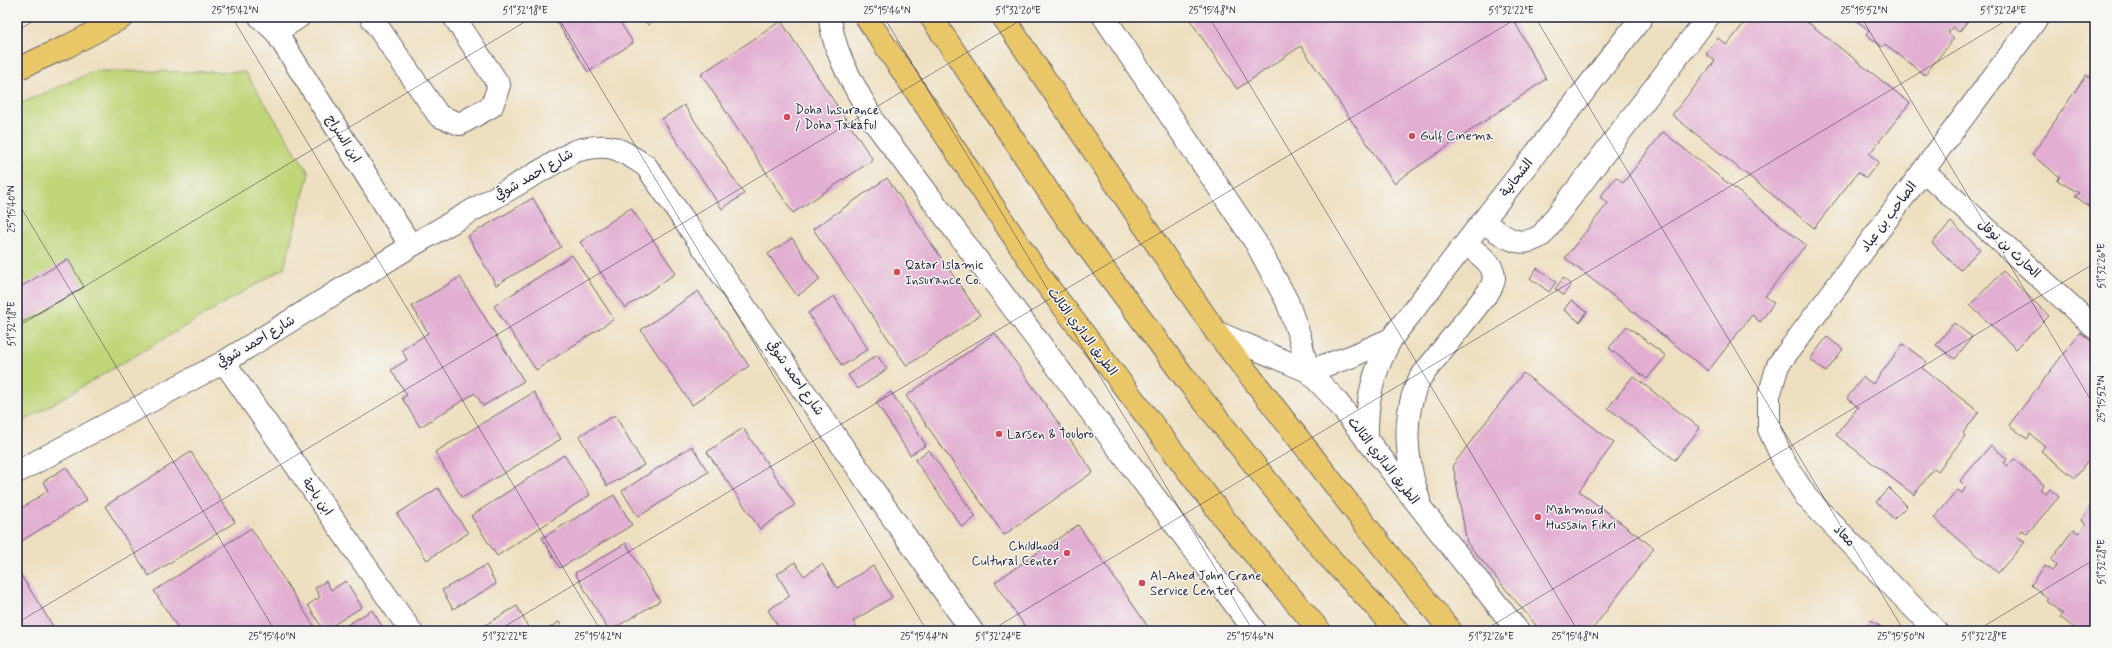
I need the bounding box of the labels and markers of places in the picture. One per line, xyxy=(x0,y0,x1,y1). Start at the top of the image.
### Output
place label: Doha Insurance / Doha Takaful xyxy=(795,102,879,134)
marker: Doha Insurance / Doha Takaful xyxy=(782,112,792,122)
place label: Gulf Cinema xyxy=(1420,128,1494,145)
marker: Gulf Cinema xyxy=(1407,131,1417,141)
place label: Qatar Islamic Insurance Co. xyxy=(905,257,983,289)
marker: Qatar Islamic Insurance Co. xyxy=(892,267,902,277)
place label: Larsen & Toubro xyxy=(1007,426,1094,443)
marker: Larsen & Toubro xyxy=(994,429,1004,439)
place label: Mahmoud Hussain Fikri xyxy=(1546,502,1616,534)
marker: Mahmoud Hussain Fikri xyxy=(1533,512,1543,522)
place label: Childhood Cultural Center xyxy=(971,538,1060,570)
marker: Childhood Cultural Center xyxy=(1062,548,1072,558)
place label: Al-Ahed John Crane Service Center xyxy=(1150,568,1261,600)
marker: Al-Ahed John Crane Service Center xyxy=(1137,578,1147,588)

